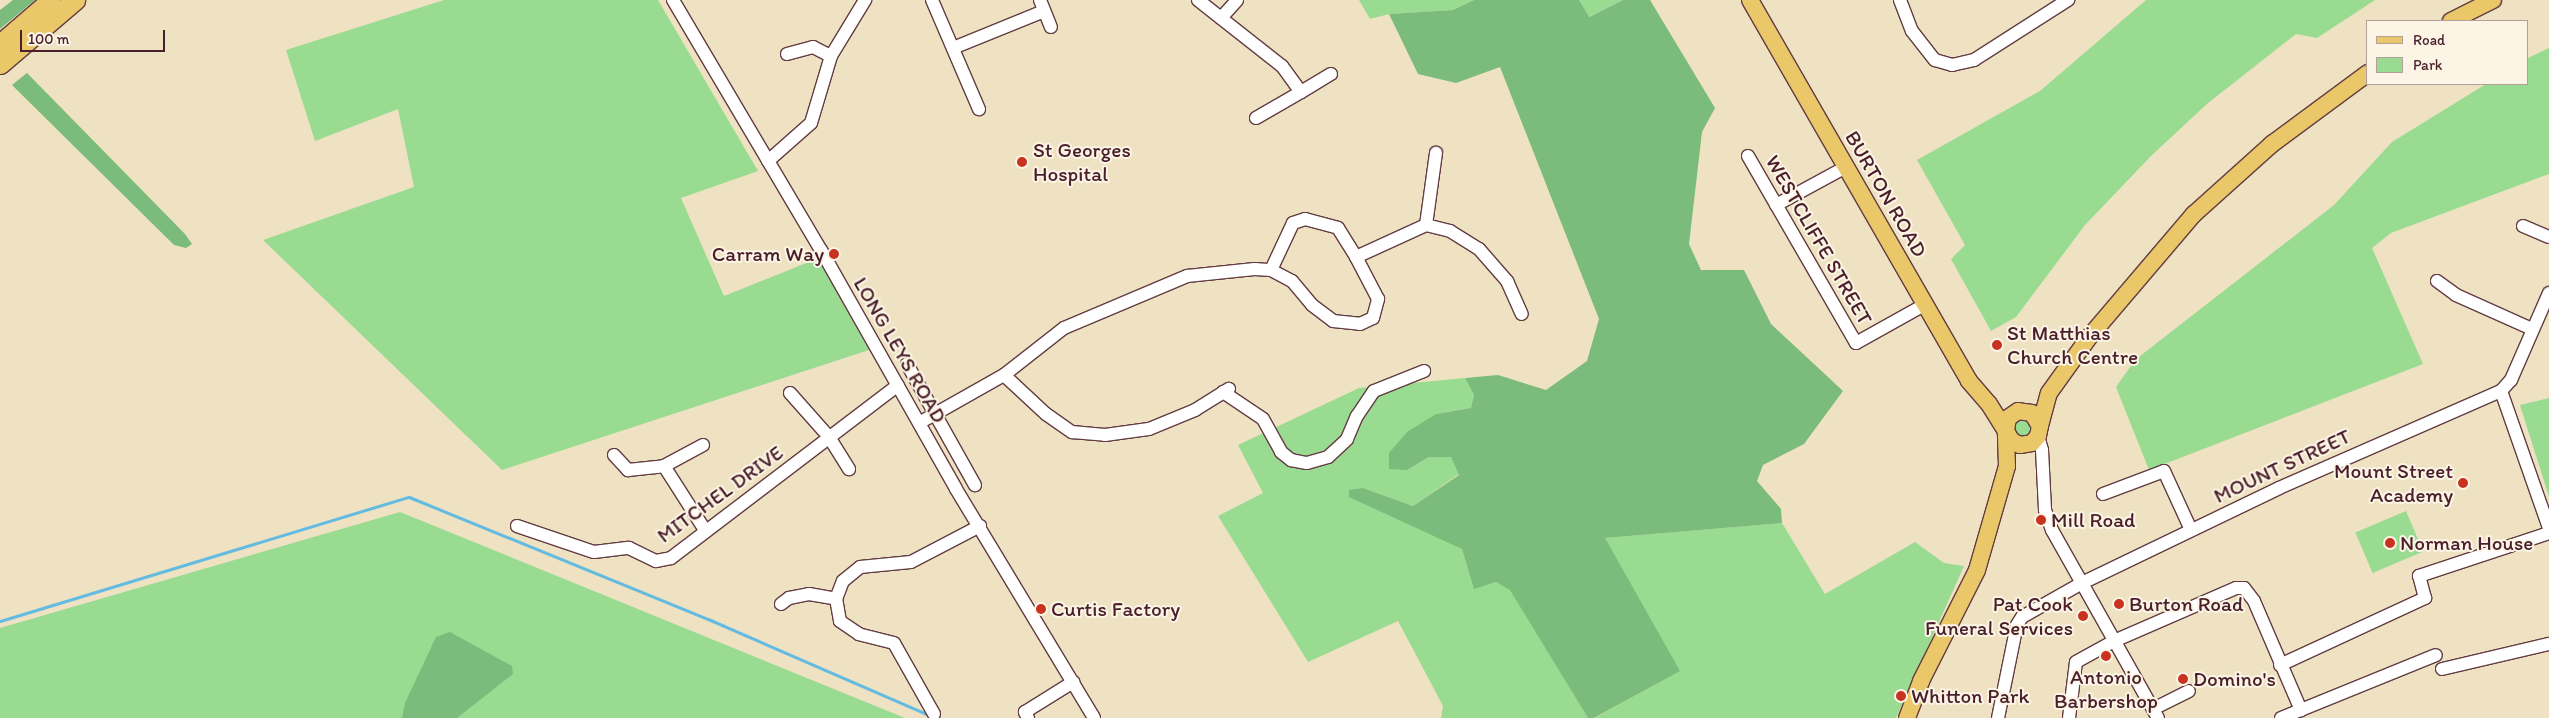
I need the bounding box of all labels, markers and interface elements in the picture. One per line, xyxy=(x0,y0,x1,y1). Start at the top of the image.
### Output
scale bar xyxy=(22,20,168,52)
legend xyxy=(2366,20,2529,85)
text: 100 m xyxy=(28,30,69,48)
text: Road xyxy=(2413,31,2445,49)
text: Park xyxy=(2413,56,2443,74)
street label: BURTON ROAD xyxy=(1840,127,1932,261)
place label: St Georges Hospital xyxy=(1033,137,1131,187)
street label: WESTCLIFFE STREET xyxy=(1760,150,1878,330)
marker: St Georges Hospital xyxy=(1015,155,1029,169)
place label: Carram Way xyxy=(713,241,824,267)
marker: Carram Way xyxy=(828,248,840,260)
street label: LONG LEYS ROAD xyxy=(848,273,952,427)
place label: St Matthias Church Centre xyxy=(2007,320,2139,370)
marker: St Matthias Church Centre xyxy=(1991,339,2003,351)
street label: MOUNT STREET xyxy=(2210,423,2354,509)
street label: MITCHEL DRIVE xyxy=(652,440,788,548)
place label: Mount Street Academy xyxy=(2334,458,2453,508)
marker: Mount Street Academy xyxy=(2457,477,2469,489)
place label: Mill Road xyxy=(2051,507,2135,533)
marker: Mill Road xyxy=(2035,514,2047,526)
place label: Norman House xyxy=(2400,530,2533,556)
marker: Norman House xyxy=(2384,537,2396,549)
place label: Pat Cook Funeral Services xyxy=(1925,591,2073,641)
place label: Burton Road xyxy=(2129,591,2243,617)
place label: Curtis Factory xyxy=(1051,596,1179,622)
marker: Burton Road xyxy=(2113,598,2125,610)
marker: Curtis Factory xyxy=(1035,603,1047,615)
marker: Pat Cook Funeral Services xyxy=(2077,610,2089,622)
marker: Antonio Barbershop xyxy=(2100,650,2112,662)
place label: Antonio Barbershop xyxy=(2054,664,2158,714)
place label: Domino's xyxy=(2193,666,2276,692)
marker: Domino's xyxy=(2177,673,2189,685)
place label: Whitton Park xyxy=(1911,683,2028,709)
marker: Whitton Park xyxy=(1895,690,1907,702)

